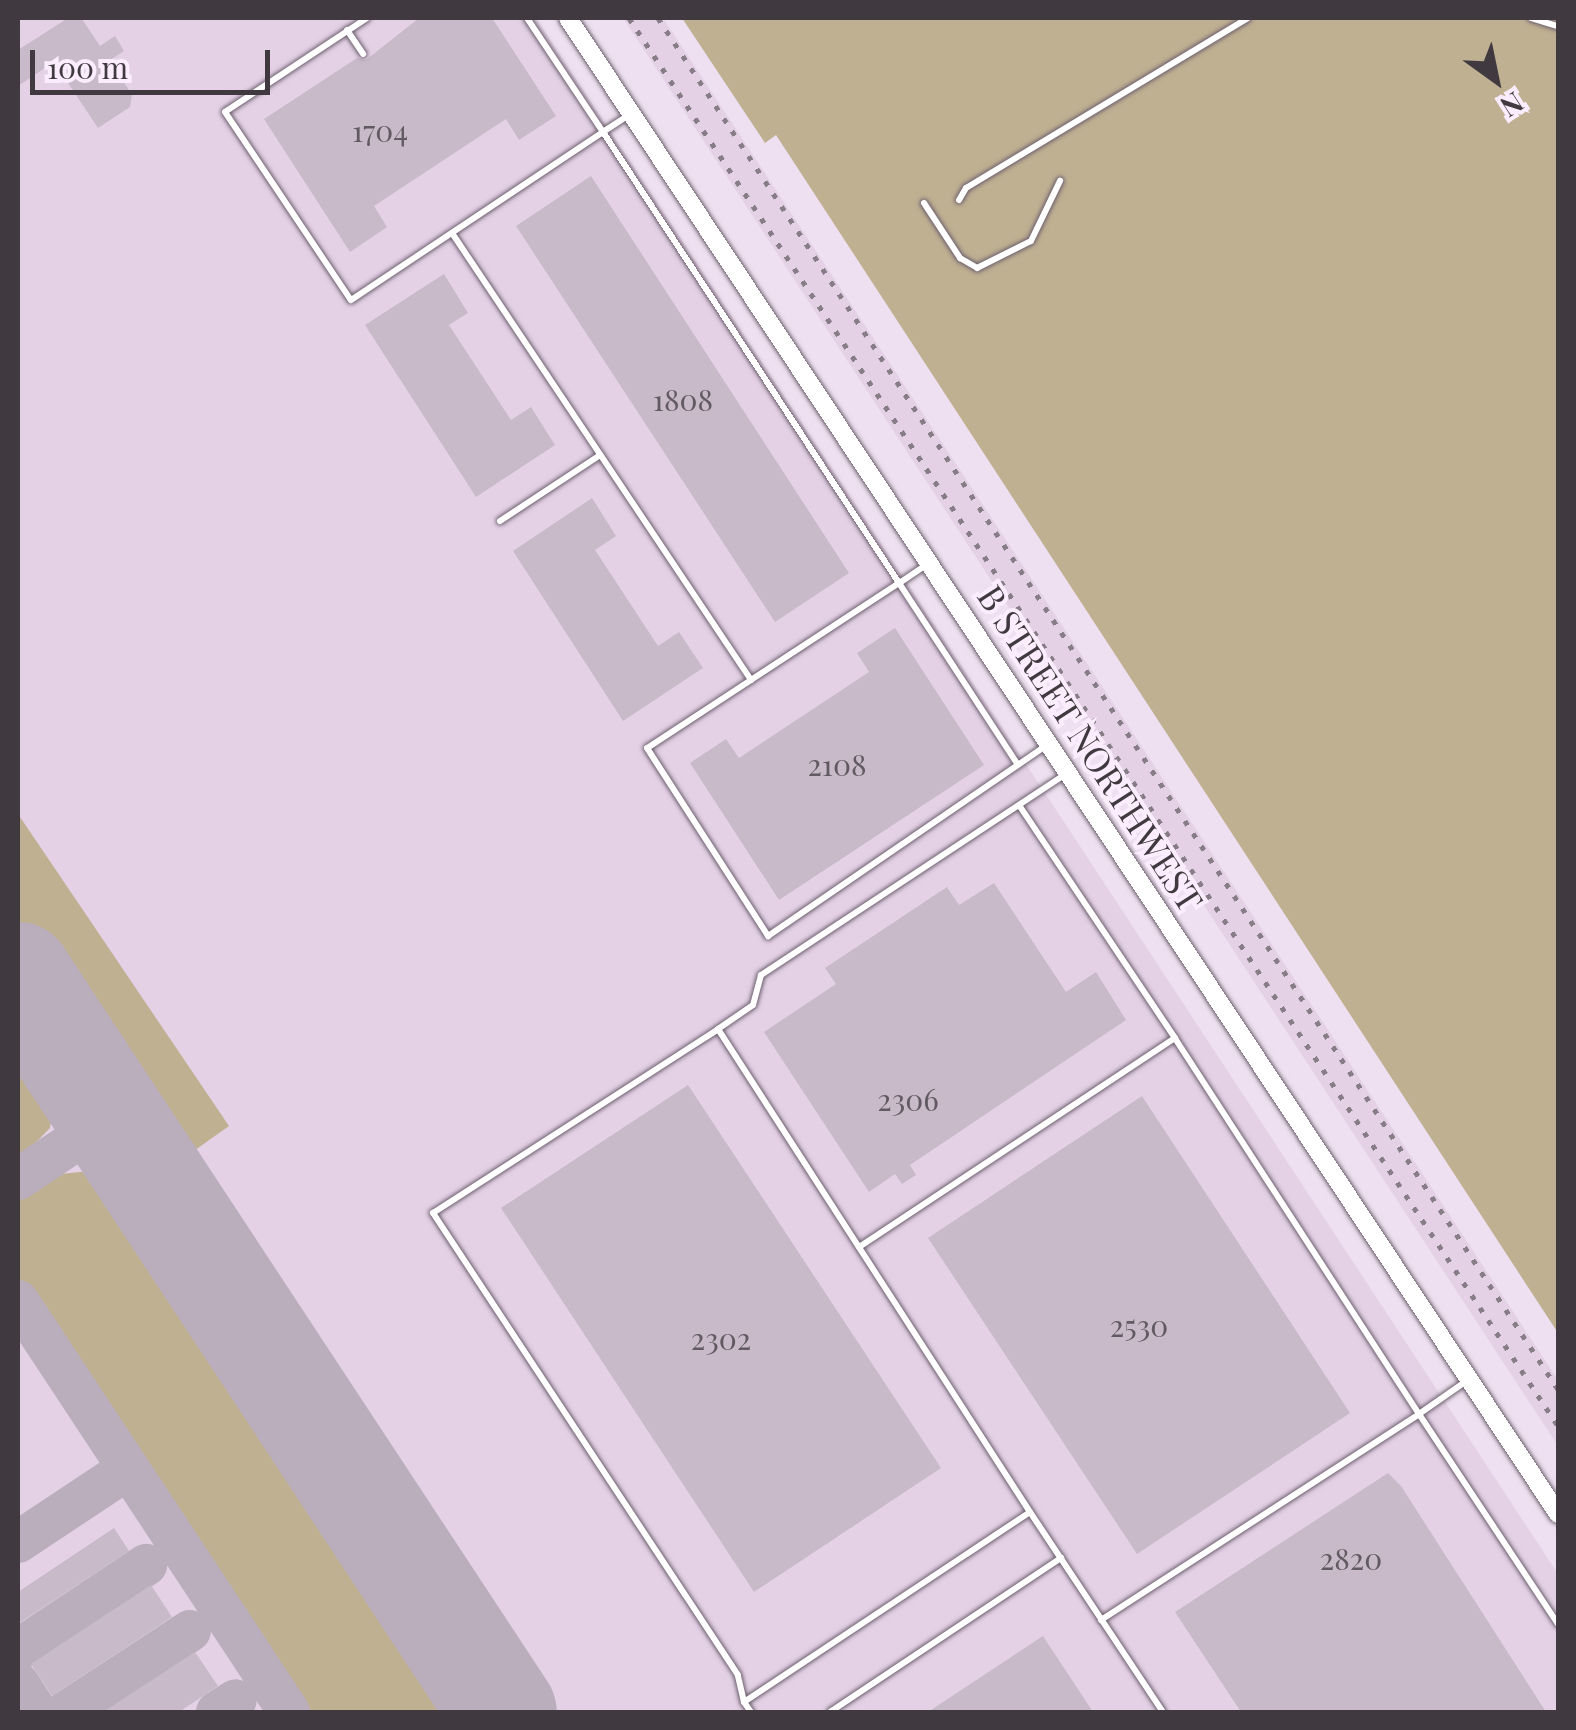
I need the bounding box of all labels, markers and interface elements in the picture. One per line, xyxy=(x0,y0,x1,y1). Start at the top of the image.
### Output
scale bar xyxy=(35,30,275,92)
north arrow xyxy=(1446,30,1546,130)
text: 100 m xyxy=(47,47,128,87)
text: N xyxy=(1494,85,1531,127)
house number: 1704 xyxy=(352,112,408,148)
house number: 1808 xyxy=(653,381,713,417)
street label: B STREET NORTHWEST xyxy=(970,577,1212,919)
house number: 2108 xyxy=(807,746,867,782)
house number: 2306 xyxy=(877,1081,939,1117)
house number: 2530 xyxy=(1110,1307,1168,1343)
house number: 2302 xyxy=(691,1320,751,1356)
house number: 2820 xyxy=(1320,1540,1382,1576)

